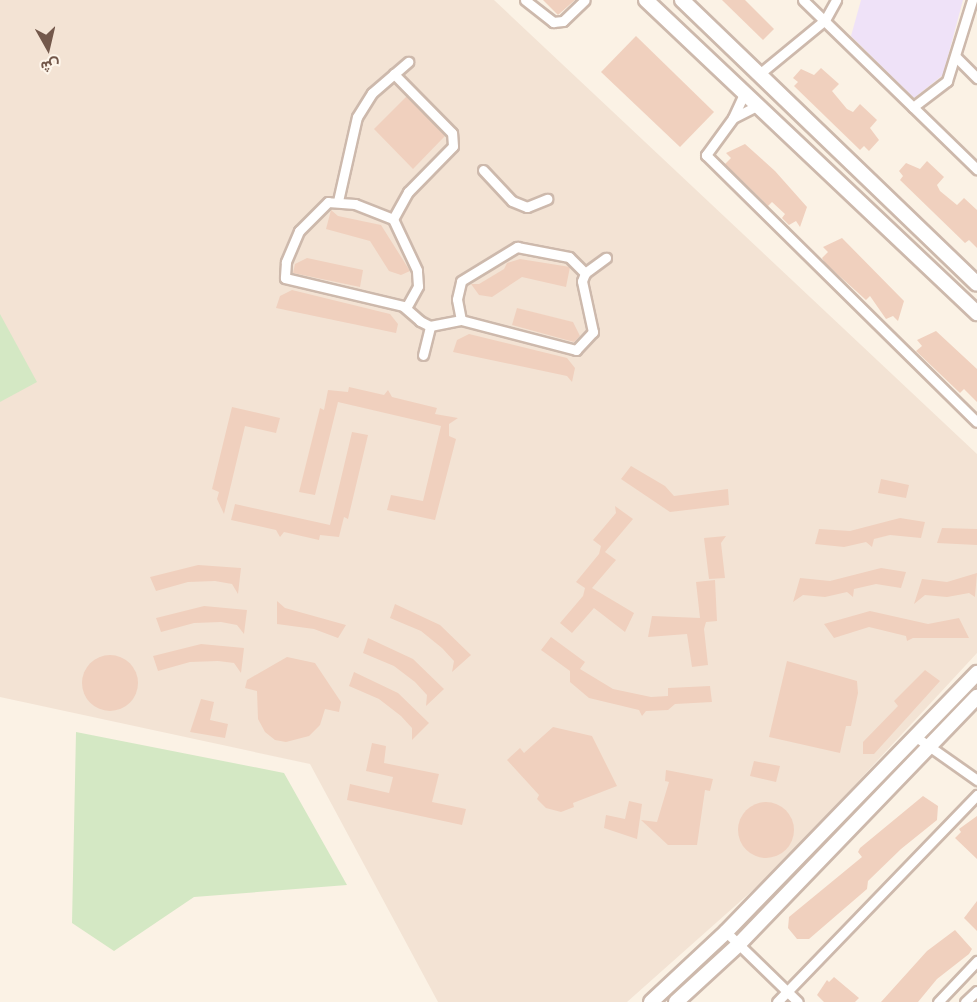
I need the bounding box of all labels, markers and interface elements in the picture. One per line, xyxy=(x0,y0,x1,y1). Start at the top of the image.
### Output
north arrow xyxy=(18,18,78,78)
text: ش xyxy=(40,56,61,77)

